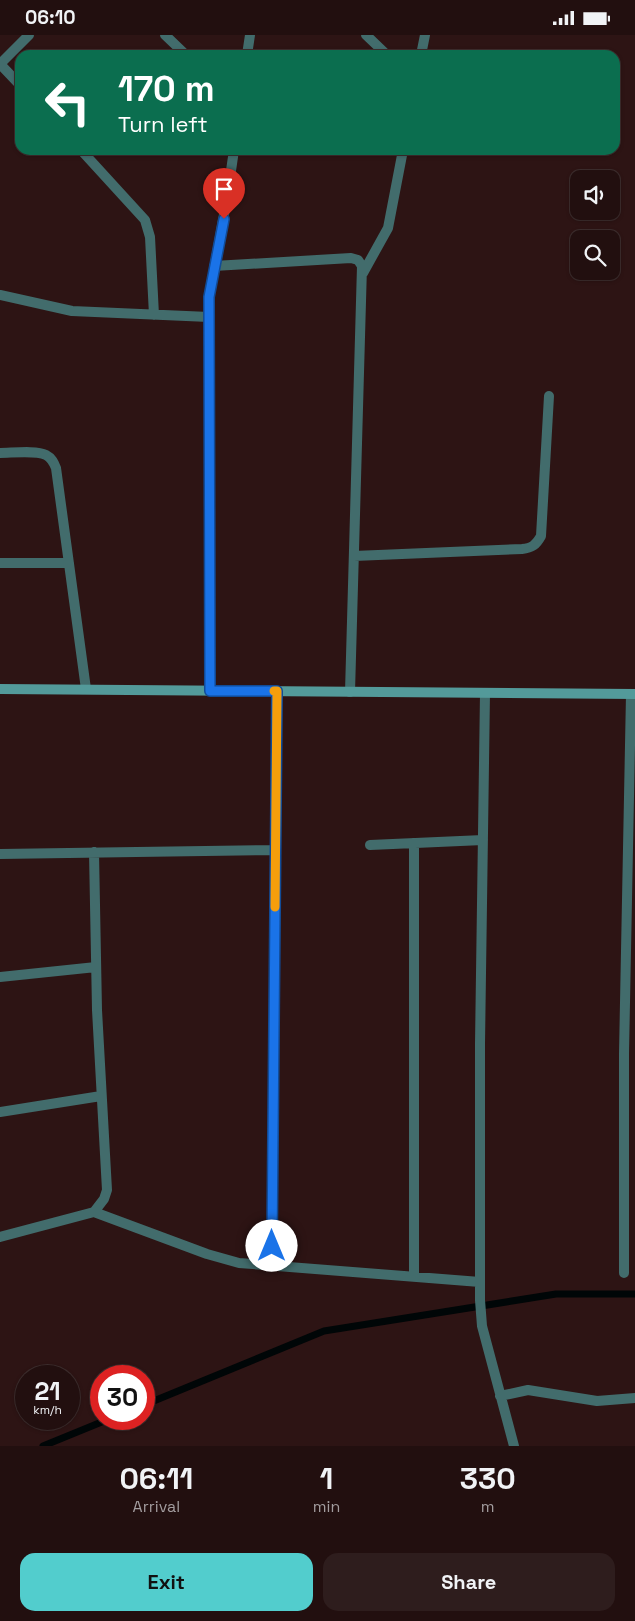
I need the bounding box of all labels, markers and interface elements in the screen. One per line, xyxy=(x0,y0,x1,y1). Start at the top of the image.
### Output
text: 06:10 xyxy=(25,5,76,30)
text: 170 m xyxy=(118,67,215,111)
icon: left xyxy=(35,70,100,135)
text: Turn left xyxy=(118,110,208,138)
pin xyxy=(203,168,245,219)
map controls xyxy=(570,170,620,280)
button: sound xyxy=(570,170,620,220)
icon: arrive xyxy=(210,175,238,203)
button: search xyxy=(570,230,620,280)
position arrow xyxy=(245,1219,297,1271)
speed limit sign: 30 xyxy=(90,1365,155,1430)
text: 21 xyxy=(34,1375,61,1407)
text: km/h xyxy=(33,1402,62,1418)
text: 06:11 xyxy=(119,1459,193,1498)
text: 1 xyxy=(320,1459,333,1498)
text: 330 xyxy=(460,1459,516,1498)
text: Arrival xyxy=(133,1496,180,1517)
text: min xyxy=(313,1496,340,1517)
text: m xyxy=(481,1496,495,1517)
button: Exit xyxy=(20,1553,313,1611)
button: Share xyxy=(323,1553,615,1611)

